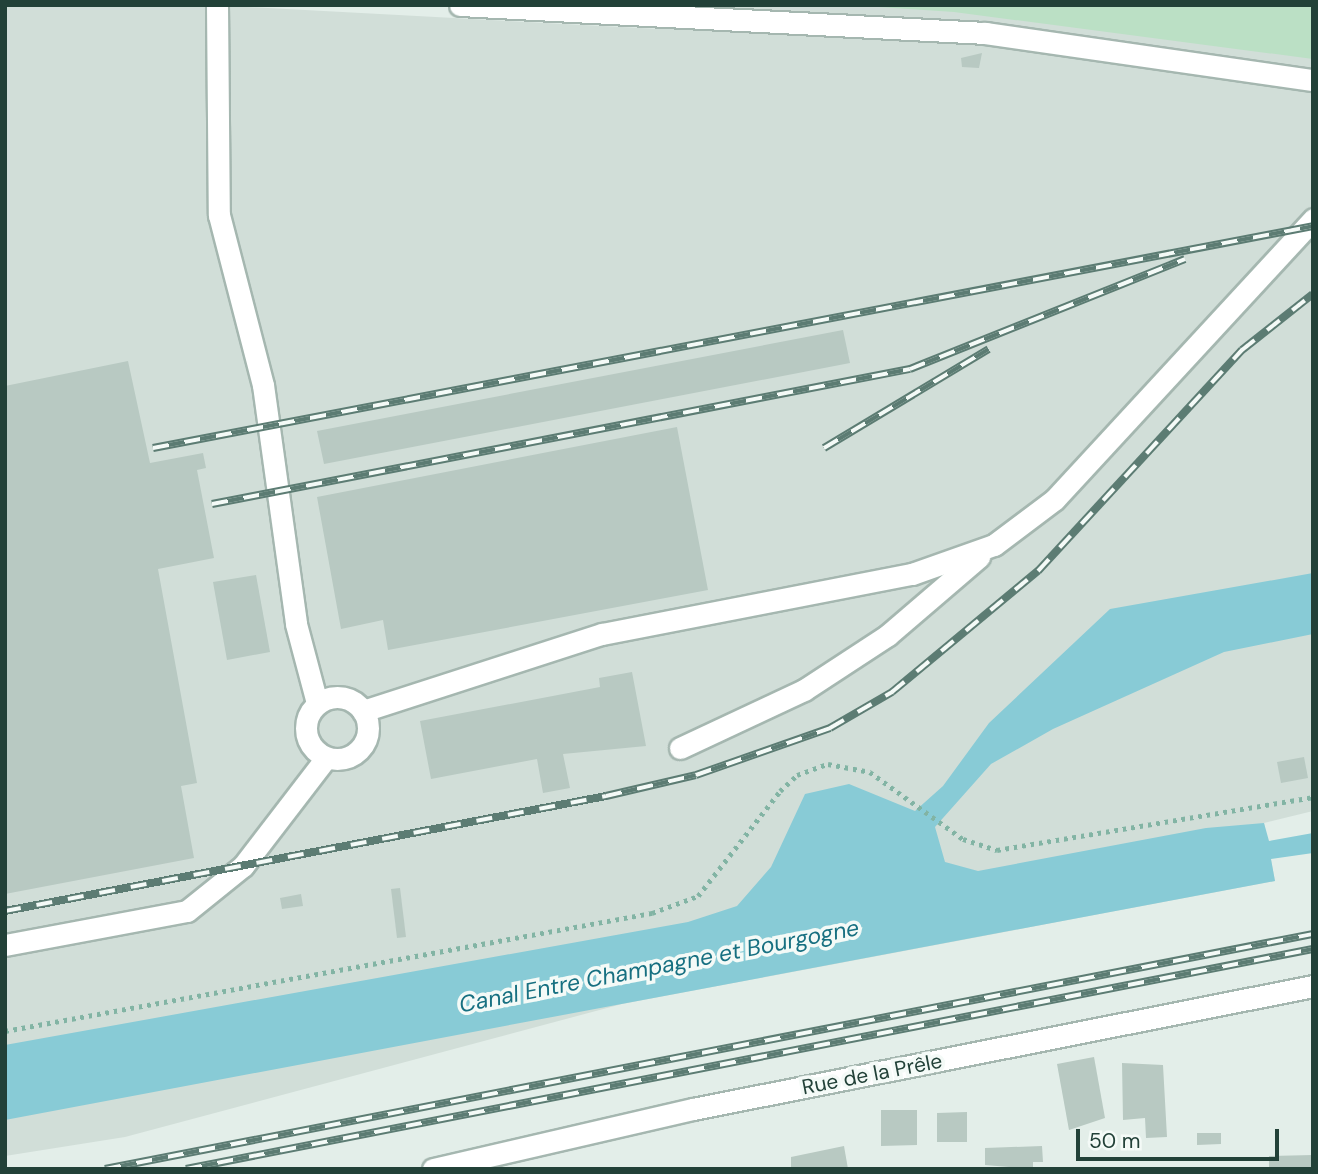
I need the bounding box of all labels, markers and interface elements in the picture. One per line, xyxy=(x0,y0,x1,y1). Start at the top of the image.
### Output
water label: Canal Entre Champagne et Bourgogne xyxy=(457,914,861,1018)
street label: Rue de la Prêle xyxy=(800,1048,944,1100)
scale bar xyxy=(1080,1114,1283,1158)
text: 50 m xyxy=(1089,1127,1140,1155)

